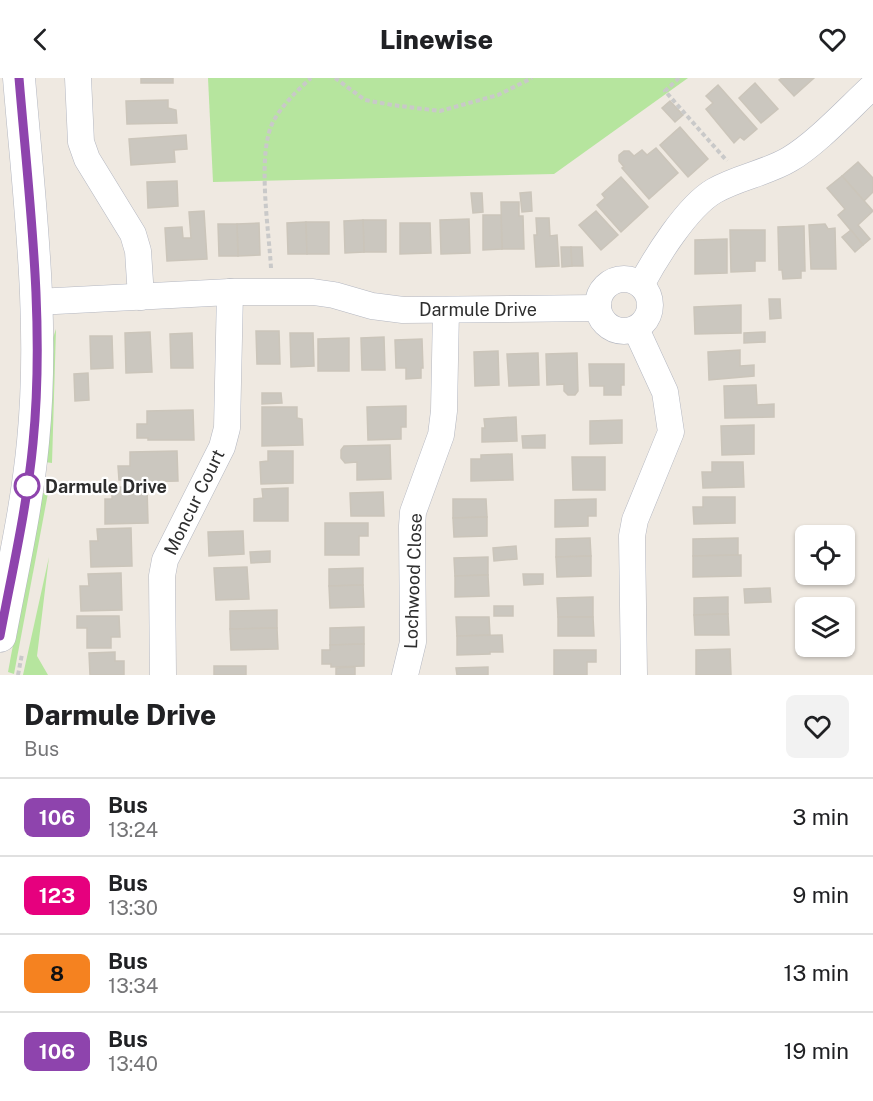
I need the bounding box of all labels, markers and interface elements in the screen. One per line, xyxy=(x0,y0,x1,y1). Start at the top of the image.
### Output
icon: back xyxy=(24,23,57,56)
text: Linewise xyxy=(380,23,493,55)
icon: heart xyxy=(816,23,849,56)
street label: Darmule Drive xyxy=(419,299,537,320)
street label: Moncur Court xyxy=(159,446,229,558)
marker: Darmule Drive xyxy=(14,473,40,499)
place label: Darmule Drive xyxy=(45,476,167,497)
street label: Lochwood Close xyxy=(400,513,426,649)
map controls xyxy=(795,525,855,657)
button: locate xyxy=(795,525,855,585)
button: layers xyxy=(795,597,855,657)
button: heart xyxy=(786,695,849,758)
text: Darmule Drive xyxy=(24,698,216,731)
text: Bus xyxy=(24,737,59,761)
text: Bus xyxy=(108,792,148,818)
text: 3 min xyxy=(792,804,849,830)
text: 106 xyxy=(39,805,75,830)
text: 13:24 xyxy=(108,818,158,842)
text: Bus xyxy=(108,870,148,896)
text: 9 min xyxy=(793,882,849,908)
text: 123 xyxy=(39,883,75,908)
text: 13:30 xyxy=(108,896,158,920)
text: Bus xyxy=(108,948,148,974)
text: 13 min xyxy=(784,960,849,986)
text: 8 xyxy=(50,961,64,986)
text: 13:34 xyxy=(108,974,158,998)
text: Bus xyxy=(108,1026,148,1052)
text: 19 min xyxy=(784,1038,849,1064)
text: 106 xyxy=(39,1039,75,1064)
text: 13:40 xyxy=(108,1052,158,1076)

